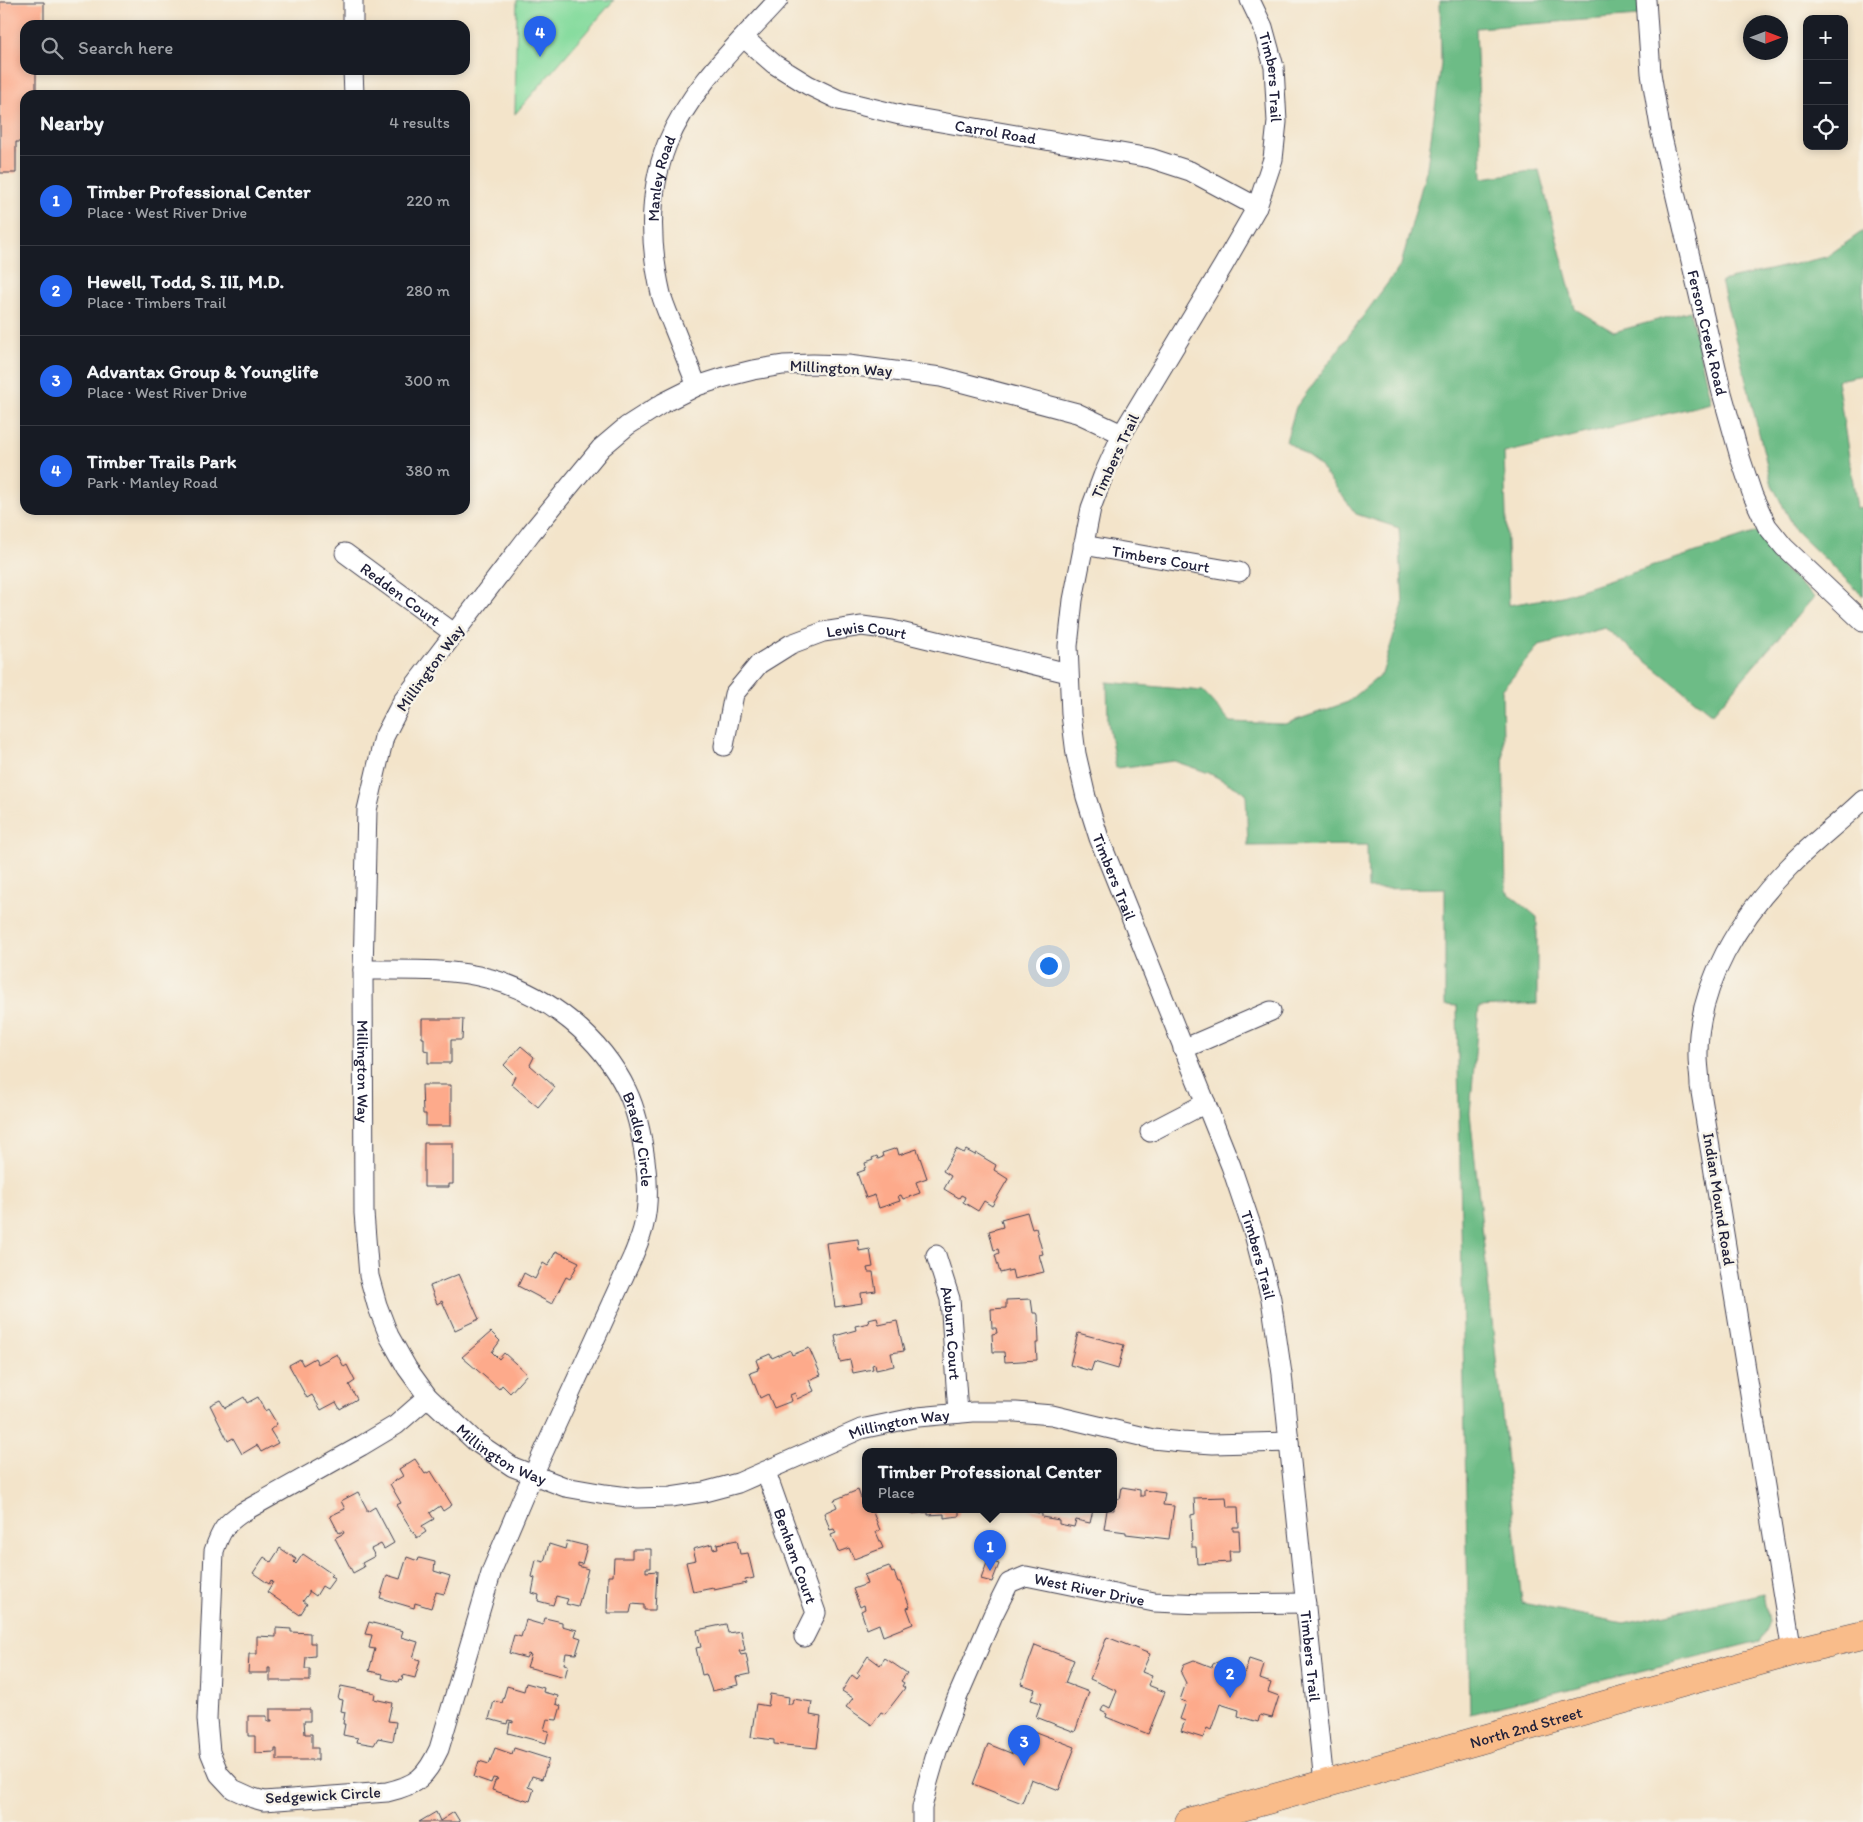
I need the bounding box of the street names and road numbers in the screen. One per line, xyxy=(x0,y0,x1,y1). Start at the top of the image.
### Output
street label: Timbers Trail xyxy=(1255,30,1287,123)
street label: Carrol Road xyxy=(953,115,1038,148)
street label: Manley Road xyxy=(643,132,679,222)
street label: Ferson Creek Road xyxy=(1684,268,1732,398)
street label: Millington Way xyxy=(789,356,893,380)
street label: Timbers Trail xyxy=(1087,410,1143,501)
street label: Timbers Court xyxy=(1110,541,1211,576)
street label: Redden Court xyxy=(357,558,444,630)
street label: Lewis Court xyxy=(825,616,909,643)
street label: Millington Way xyxy=(392,620,468,715)
street label: Timbers Trail xyxy=(1089,831,1141,923)
street label: Millington Way xyxy=(354,1020,373,1123)
street label: Bradley Circle xyxy=(619,1089,657,1187)
street label: Indian Mound Road xyxy=(1699,1131,1739,1267)
street label: Timbers Trail xyxy=(1237,1208,1280,1302)
street label: Auburn Court xyxy=(937,1283,965,1381)
street label: Millington Way xyxy=(845,1405,951,1443)
street label: Millington Way xyxy=(453,1419,550,1489)
street label: Benham Court xyxy=(770,1506,821,1606)
street label: West River Drive xyxy=(1032,1568,1146,1609)
street label: Timbers Trail xyxy=(1297,1609,1325,1703)
street label: North 2nd Street xyxy=(1468,1702,1584,1752)
street label: Sedgewick Circle xyxy=(265,1782,381,1808)

